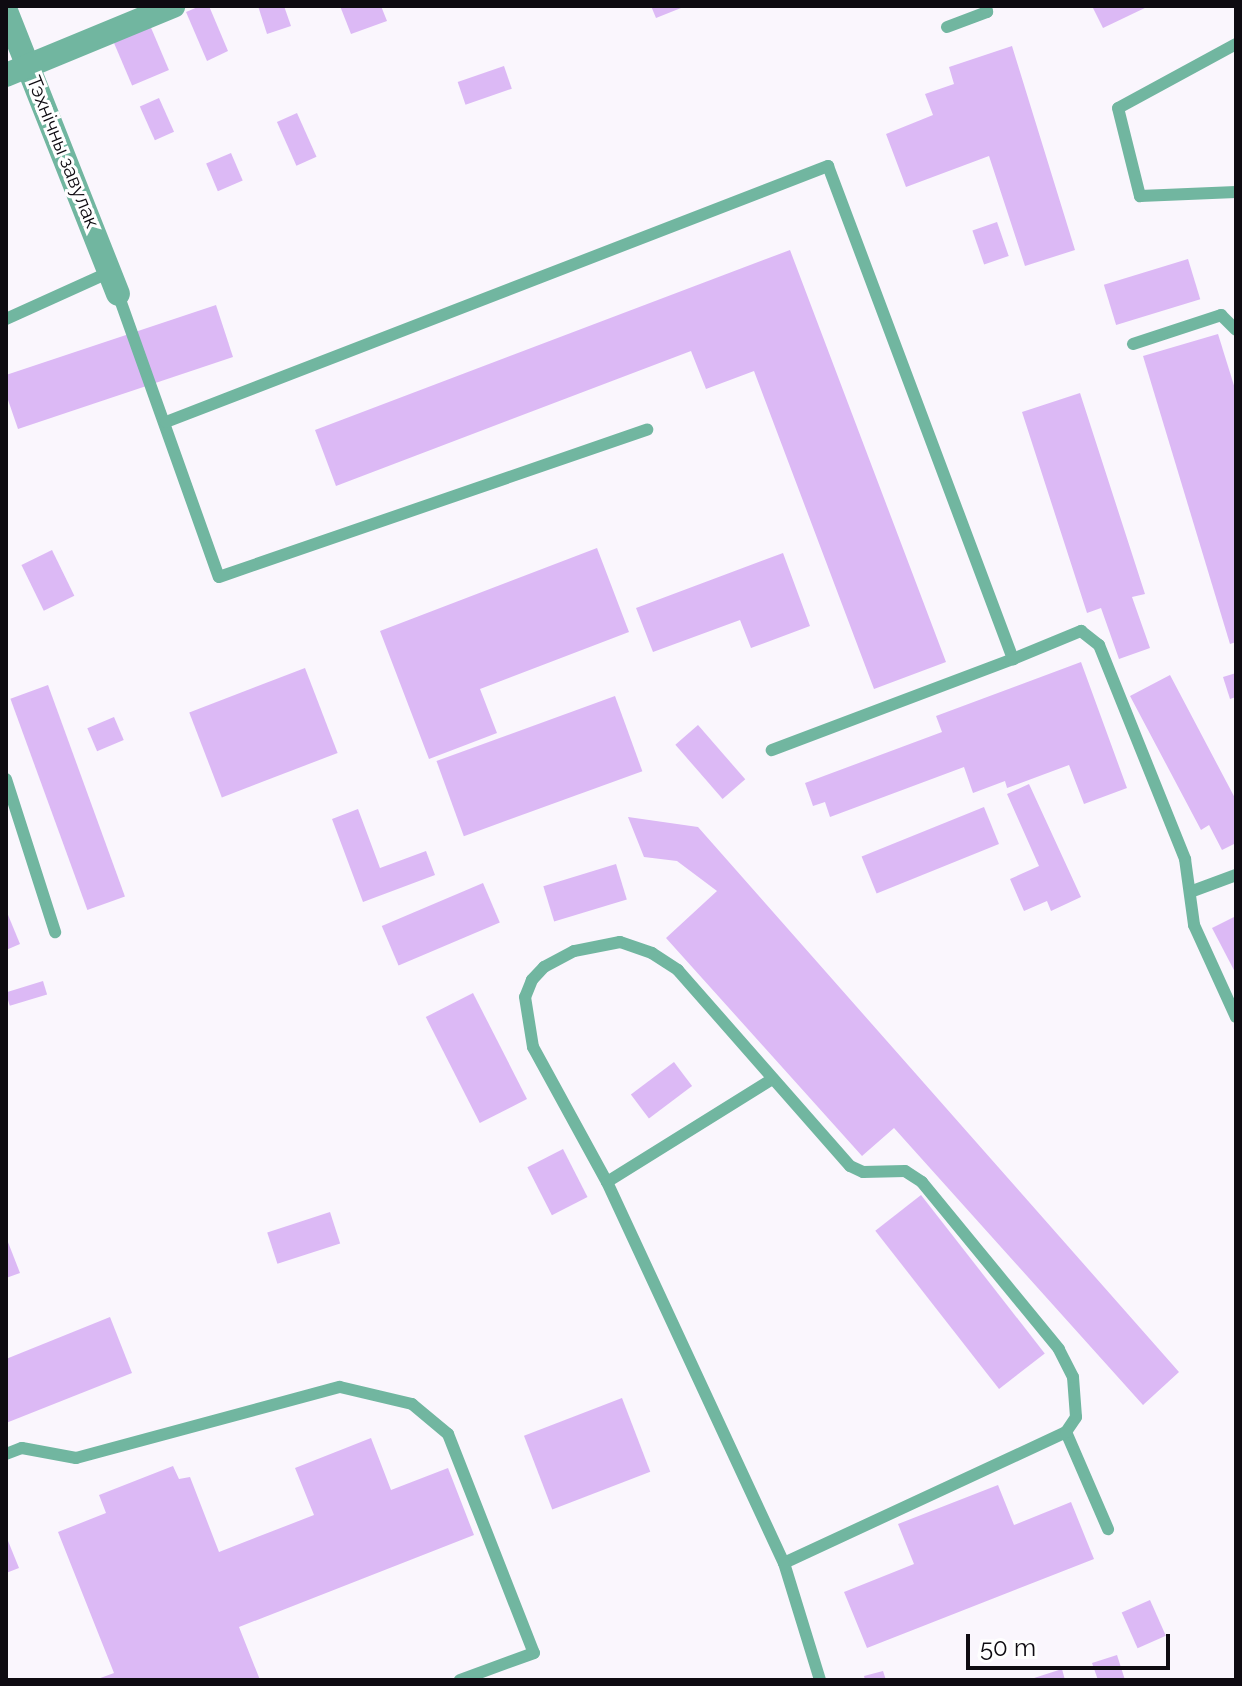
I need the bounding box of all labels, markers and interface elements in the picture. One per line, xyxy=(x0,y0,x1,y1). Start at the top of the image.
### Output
street label: Тэхнічны завулак xyxy=(21,72,105,232)
scale bar xyxy=(970,1618,1174,1668)
text: 50 m xyxy=(980,1633,1036,1662)

